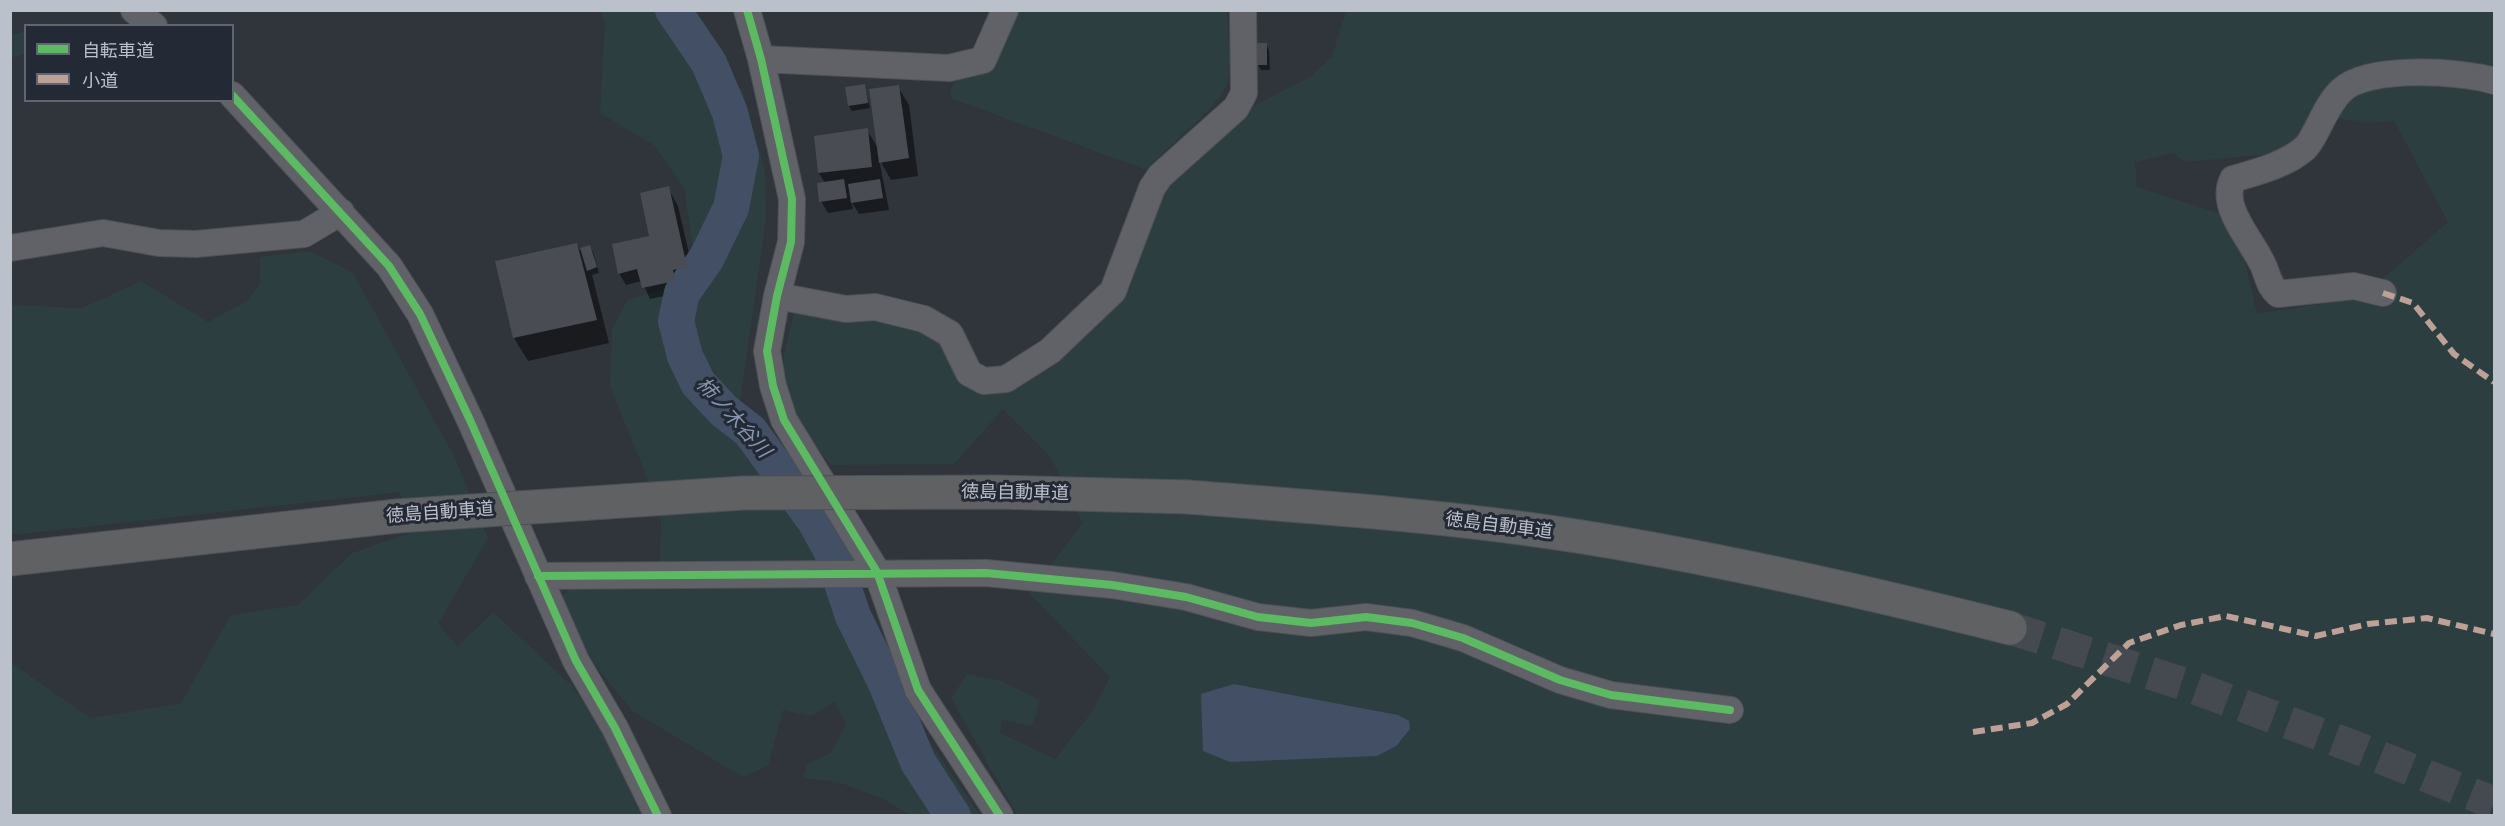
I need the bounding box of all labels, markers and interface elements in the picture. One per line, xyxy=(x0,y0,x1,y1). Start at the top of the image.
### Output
legend xyxy=(24,24,234,102)
text: 自転車道 xyxy=(82,38,154,62)
text: 小道 xyxy=(82,68,118,92)
water label: 柿ノ木谷川 xyxy=(691,373,775,463)
street label: 徳島自動車道 xyxy=(961,481,1069,505)
street label: 徳島自動車道 xyxy=(385,498,495,528)
street label: 徳島自動車道 xyxy=(1444,509,1554,543)

